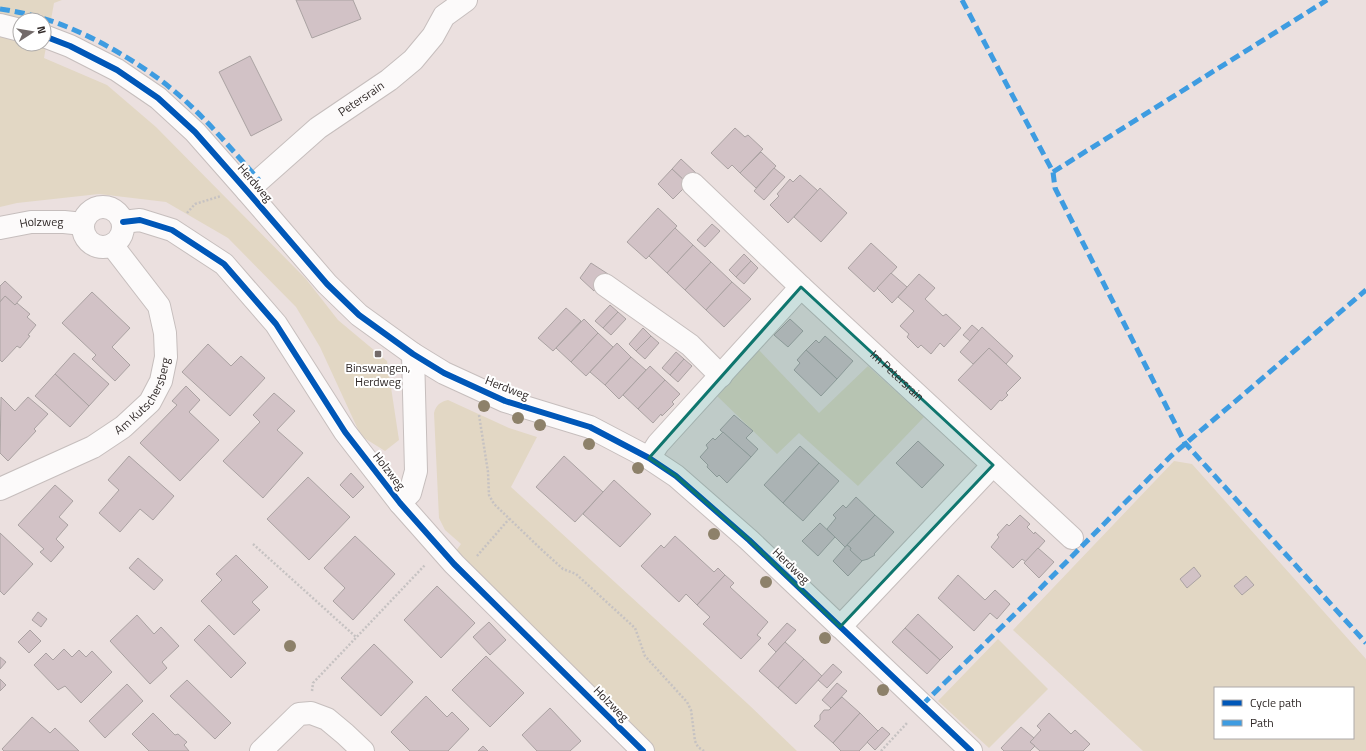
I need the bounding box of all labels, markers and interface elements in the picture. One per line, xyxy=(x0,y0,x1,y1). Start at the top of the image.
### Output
north arrow xyxy=(12,12,52,52)
text: N xyxy=(33,25,50,35)
street label: Petersrain xyxy=(334,76,388,121)
street label: Herdweg xyxy=(233,159,278,206)
street label: Holzweg xyxy=(18,212,63,233)
street label: Im Petersrain xyxy=(866,345,929,406)
marker: Binswangen, Herdweg xyxy=(373,349,383,359)
street label: Am Kutschersberg xyxy=(110,356,175,439)
place label: Binswangen, Herdweg xyxy=(346,358,410,391)
street label: Herdweg xyxy=(482,370,532,405)
street label: Holzweg xyxy=(368,448,410,494)
street label: Herdweg xyxy=(768,543,814,588)
street label: Holzweg xyxy=(589,681,634,726)
legend xyxy=(1214,687,1354,739)
text: Cycle path xyxy=(1250,693,1302,712)
text: Path xyxy=(1250,713,1274,732)

